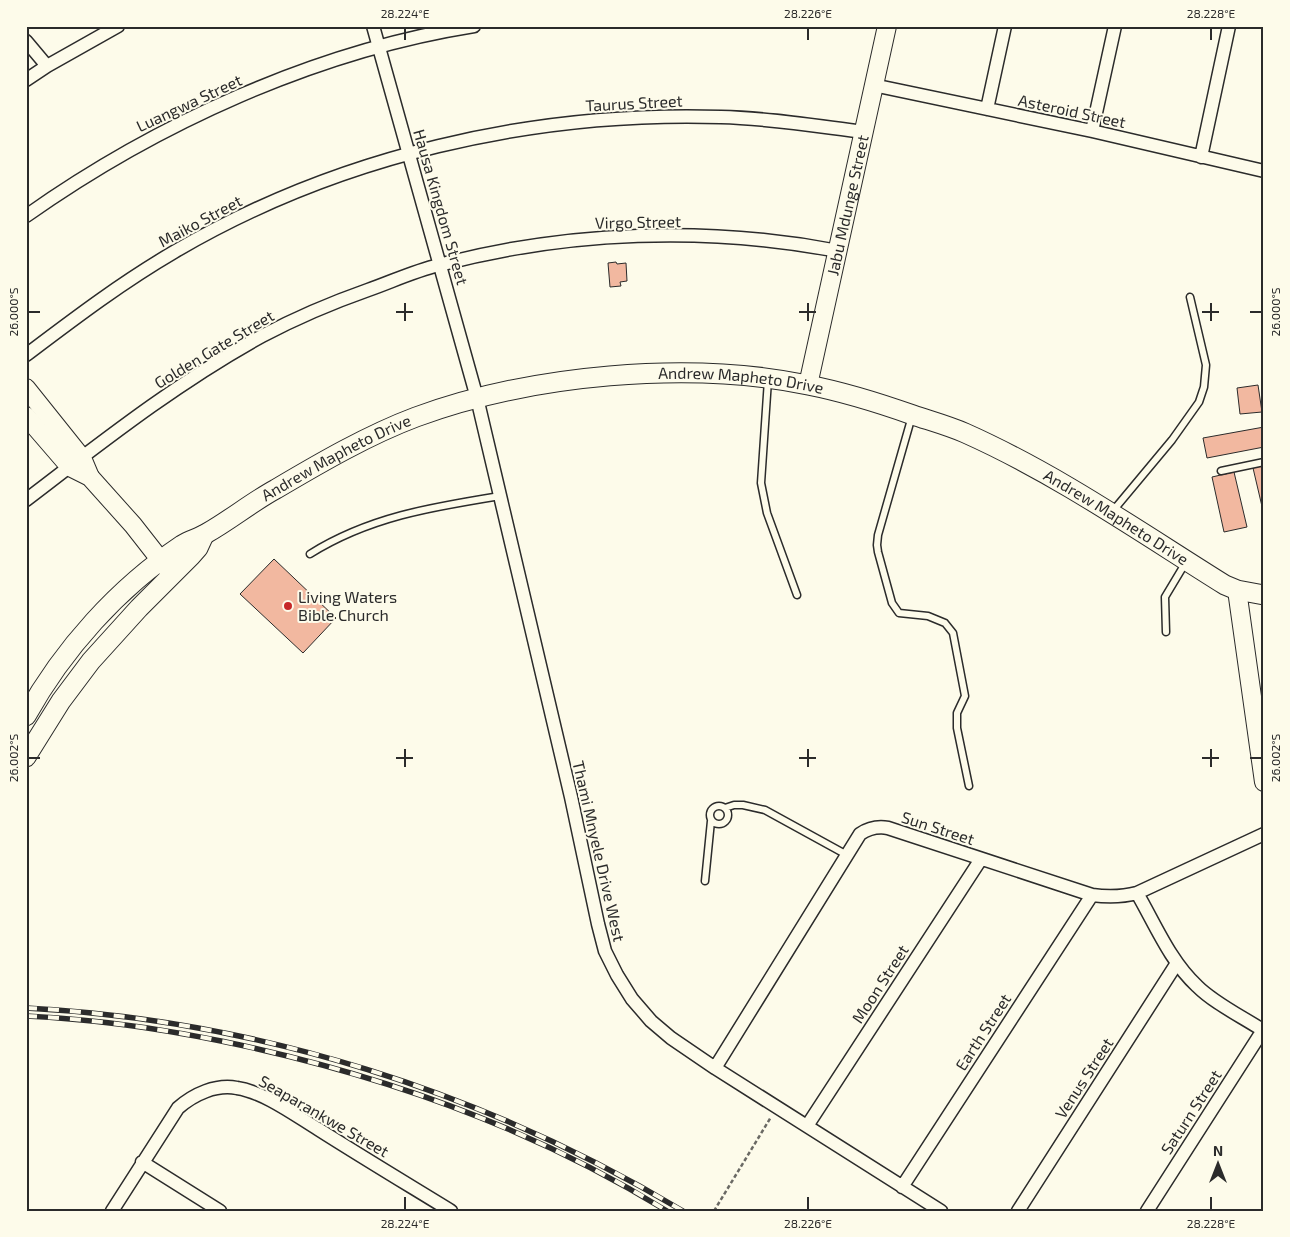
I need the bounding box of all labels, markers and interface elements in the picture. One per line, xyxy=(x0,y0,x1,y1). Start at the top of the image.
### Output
text: 28.224°E xyxy=(381,6,430,20)
text: 28.226°E xyxy=(784,6,832,20)
text: 28.228°E xyxy=(1187,6,1236,20)
street label: Luangwa Street xyxy=(133,70,245,135)
street label: Taurus Street xyxy=(585,90,683,115)
street label: Asteroid Street xyxy=(1017,90,1128,131)
street label: Hausa Kingdom Street xyxy=(410,127,473,287)
street label: Jabu Mdunge Street xyxy=(822,133,872,277)
street label: Maiko Street xyxy=(155,191,245,250)
street label: Virgo Street xyxy=(595,211,681,232)
text: 26.000°S xyxy=(6,287,20,337)
text: 26.000°S xyxy=(1268,287,1282,337)
street label: Golden Gate Street xyxy=(151,305,277,392)
street label: Andrew Mapheto Drive xyxy=(658,363,826,397)
street label: Andrew Mapheto Drive xyxy=(258,410,413,504)
street label: Andrew Mapheto Drive xyxy=(1041,465,1192,569)
place label: Living Waters Bible Church xyxy=(298,587,397,624)
marker: Living Waters Bible Church xyxy=(282,600,294,612)
text: 26.002°S xyxy=(6,733,20,782)
text: 26.002°S xyxy=(1268,733,1282,782)
street label: Thami Mnyele Drive West xyxy=(569,759,630,943)
street label: Sun Street xyxy=(899,807,977,848)
street label: Moon Street xyxy=(847,941,912,1026)
street label: Earth Street xyxy=(951,990,1014,1074)
street label: Venus Street xyxy=(1050,1034,1117,1122)
street label: Saturn Street xyxy=(1156,1066,1225,1157)
street label: Seaparankwe Street xyxy=(256,1071,393,1161)
north arrow xyxy=(1192,1140,1242,1190)
text: N xyxy=(1213,1142,1223,1159)
text: 28.224°E xyxy=(381,1216,430,1230)
text: 28.226°E xyxy=(784,1216,832,1230)
text: 28.228°E xyxy=(1187,1216,1236,1230)

